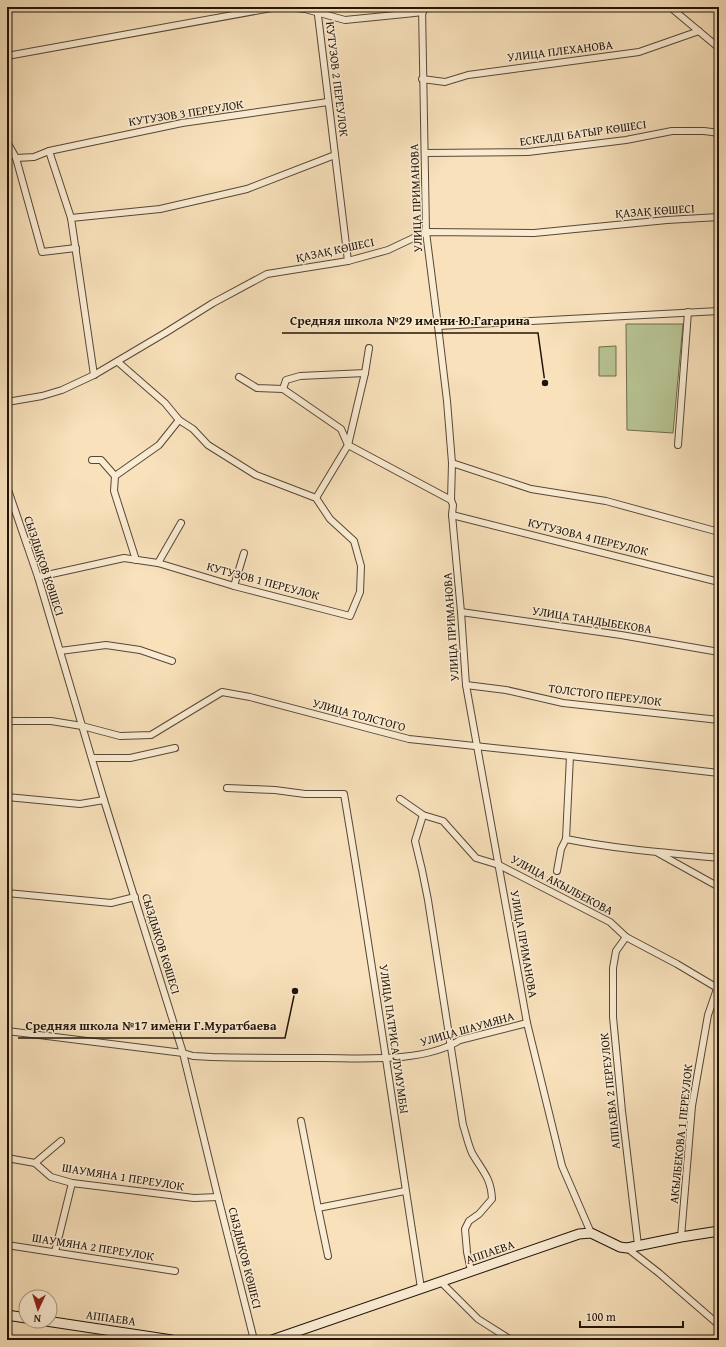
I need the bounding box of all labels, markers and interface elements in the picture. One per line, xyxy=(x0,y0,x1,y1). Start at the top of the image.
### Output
street label: КУТУЗОВ 2 ПЕРЕУЛОК xyxy=(322,20,353,138)
street label: УЛИЦА ПЛЕХАНОВА xyxy=(506,36,614,65)
street label: КУТУЗОВ 3 ПЕРЕУЛОК xyxy=(127,95,245,130)
street label: ЕСКЕЛДІ БАТЫР КӨШЕСІ xyxy=(518,115,648,150)
street label: УЛИЦА ПРИМАНОВА xyxy=(405,143,426,253)
street label: ҚАЗАҚ КӨШЕСІ xyxy=(615,199,696,222)
street label: ҚАЗАҚ КӨШЕСІ xyxy=(294,233,376,266)
callout: Средняя школа №29 имени Ю.Гагарина xyxy=(282,308,538,333)
text: Средняя школа №29 имени Ю.Гагарина xyxy=(290,311,530,330)
street label: КУТУЗОВА 4 ПЕРЕУЛОК xyxy=(526,513,651,560)
street label: СЫЗДЫҚОВ КӨШЕСІ xyxy=(20,514,69,618)
street label: КУТУЗОВ 1 ПЕРЕУЛОК xyxy=(205,557,322,604)
street label: УЛИЦА ПРИМАНОВА xyxy=(438,571,463,682)
street label: УЛИЦА ТАНДЫБЕКОВА xyxy=(531,602,654,637)
street label: ТОЛСТОГО ПЕРЕУЛОК xyxy=(548,679,663,710)
street label: УЛИЦА ТОЛСТОГО xyxy=(311,694,408,735)
street label: УЛИЦА АКЫЛБЕКОВА xyxy=(508,850,617,919)
street label: УЛИЦА ПРИМАНОВА xyxy=(507,889,542,1000)
street label: СЫЗДЫҚОВ КӨШЕСІ xyxy=(138,892,185,996)
street label: УЛИЦА ПАТРИСА ЛУМУМБЫ xyxy=(376,963,413,1115)
street label: УЛИЦА ШАУМЯНА xyxy=(418,1007,517,1050)
callout: Средняя школа №17 имени Г.Муратбаева xyxy=(18,1013,285,1038)
text: Средняя школа №17 имени Г.Муратбаева xyxy=(25,1016,277,1035)
street label: АППАЕВА 2 ПЕРЕУЛОК xyxy=(595,1031,624,1150)
street label: АКЫЛБЕКОВА 1 ПЕРЕУЛОК xyxy=(665,1063,696,1205)
street label: ШАУМЯНА 1 ПЕРЕУЛОК xyxy=(61,1158,186,1195)
street label: СЫЗДЫҚОВ КӨШЕСІ xyxy=(225,1205,266,1311)
street label: ШАУМЯНА 2 ПЕРЕУЛОК xyxy=(31,1228,156,1265)
street label: АППАЕВА xyxy=(463,1235,517,1268)
north arrow xyxy=(18,1289,58,1329)
scale bar xyxy=(580,1303,683,1329)
street label: АППАЕВА xyxy=(85,1306,138,1330)
text: 100 m xyxy=(586,1308,616,1325)
text: N xyxy=(32,1311,42,1327)

